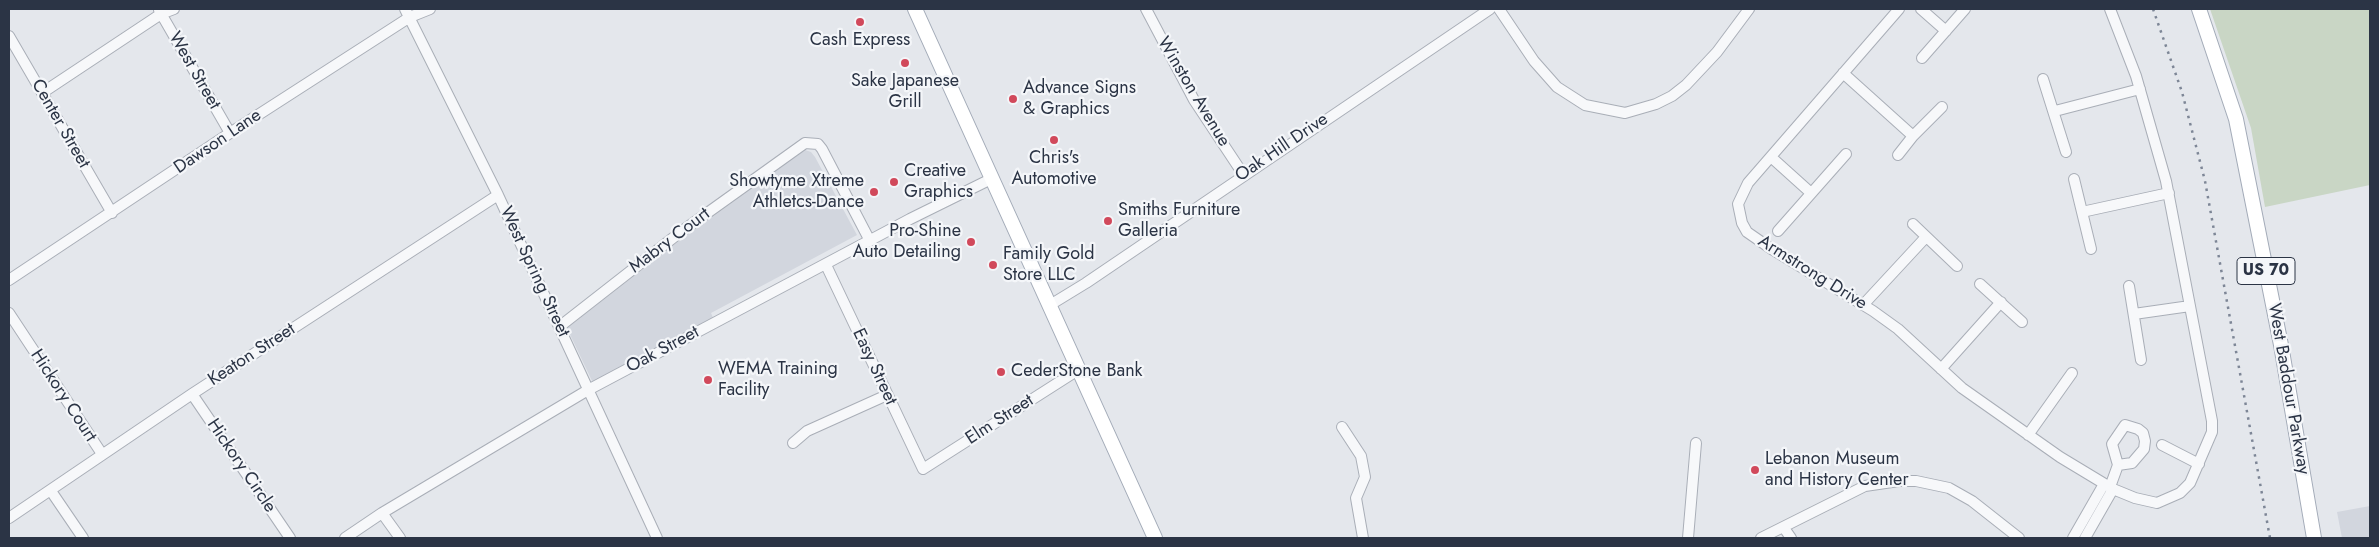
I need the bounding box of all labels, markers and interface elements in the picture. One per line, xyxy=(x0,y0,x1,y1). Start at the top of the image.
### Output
marker: Cash Express xyxy=(854,16,866,28)
street label: West Street xyxy=(163,29,225,113)
place label: Cash Express xyxy=(810,30,910,52)
street label: Winston Avenue xyxy=(1152,33,1234,151)
marker: Sake Japanese Grill xyxy=(899,57,911,69)
place label: Sake Japanese Grill xyxy=(851,71,959,114)
street label: Center Street xyxy=(26,76,94,172)
place label: Advance Signs & Graphics xyxy=(1023,78,1136,120)
marker: Advance Signs & Graphics xyxy=(1007,93,1019,105)
street label: Dawson Lane xyxy=(170,105,266,179)
street label: Oak Hill Drive xyxy=(1231,109,1333,187)
marker: Chris's Automotive xyxy=(1048,134,1060,146)
place label: Chris's Automotive xyxy=(1012,148,1096,190)
place label: Creative Graphics xyxy=(904,161,973,203)
place label: Showtyme Xtreme Athletcs-Dance xyxy=(729,171,864,213)
marker: Creative Graphics xyxy=(888,176,900,188)
marker: Showtyme Xtreme Athletcs-Dance xyxy=(868,186,880,198)
place label: Smiths Furniture Galleria xyxy=(1118,200,1240,242)
street label: West Spring Street xyxy=(494,203,574,341)
street label: Mabry Court xyxy=(625,204,715,278)
marker: Smiths Furniture Galleria xyxy=(1102,215,1114,227)
place label: Pro-Shine Auto Detailing xyxy=(853,221,961,264)
street label: Armstrong Drive xyxy=(1753,231,1871,315)
marker: Pro-Shine Auto Detailing xyxy=(965,236,977,248)
place label: Family Gold Store LLC xyxy=(1003,244,1094,286)
road number: US 70 xyxy=(2237,258,2295,284)
marker: Family Gold Store LLC xyxy=(987,259,999,271)
street label: West Baddour Parkway xyxy=(2262,302,2314,476)
street label: Keaton Street xyxy=(204,319,300,391)
street label: Oak Street xyxy=(623,322,703,378)
street label: Easy Street xyxy=(847,325,901,409)
street label: Hickory Court xyxy=(25,346,101,446)
place label: WEMA Training Facility xyxy=(718,359,838,402)
place label: CederStone Bank xyxy=(1011,361,1143,383)
marker: CederStone Bank xyxy=(995,366,1007,378)
marker: WEMA Training Facility xyxy=(702,374,714,386)
street label: Elm Street xyxy=(962,390,1038,450)
street label: Hickory Circle xyxy=(202,415,280,517)
place label: Lebanon Museum and History Center xyxy=(1765,449,1909,492)
marker: Lebanon Museum and History Center xyxy=(1749,464,1761,476)

